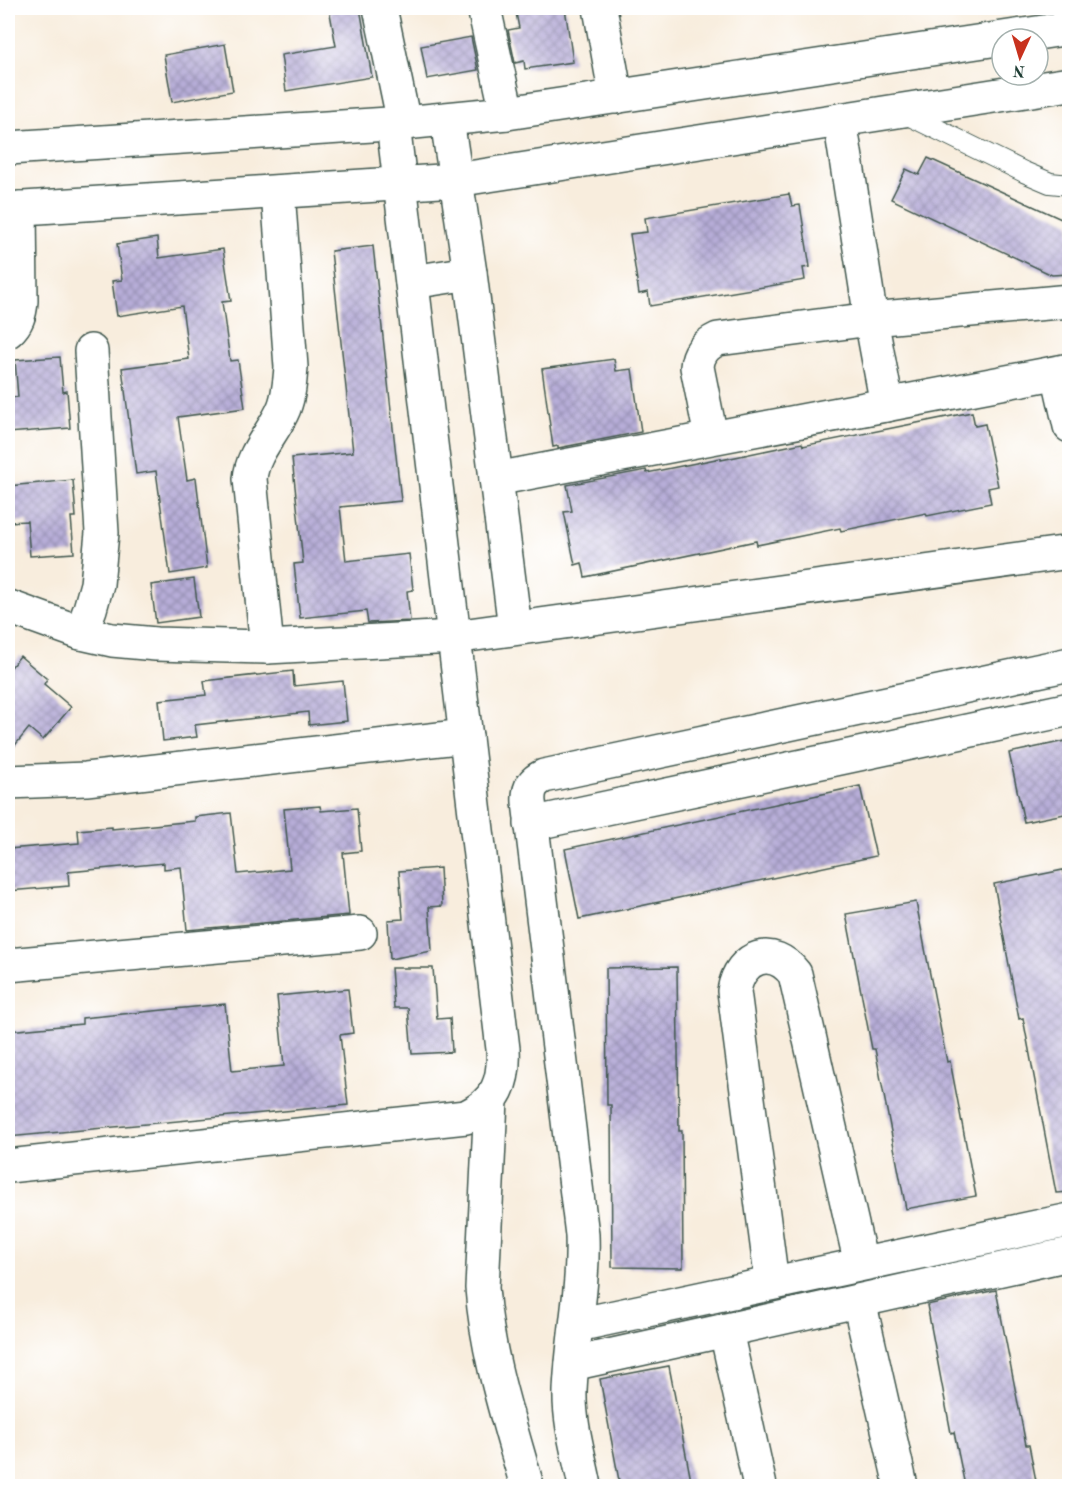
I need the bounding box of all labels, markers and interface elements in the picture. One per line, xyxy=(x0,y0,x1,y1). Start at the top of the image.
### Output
north arrow xyxy=(990,27,1050,87)
text: N xyxy=(1012,62,1026,78)

